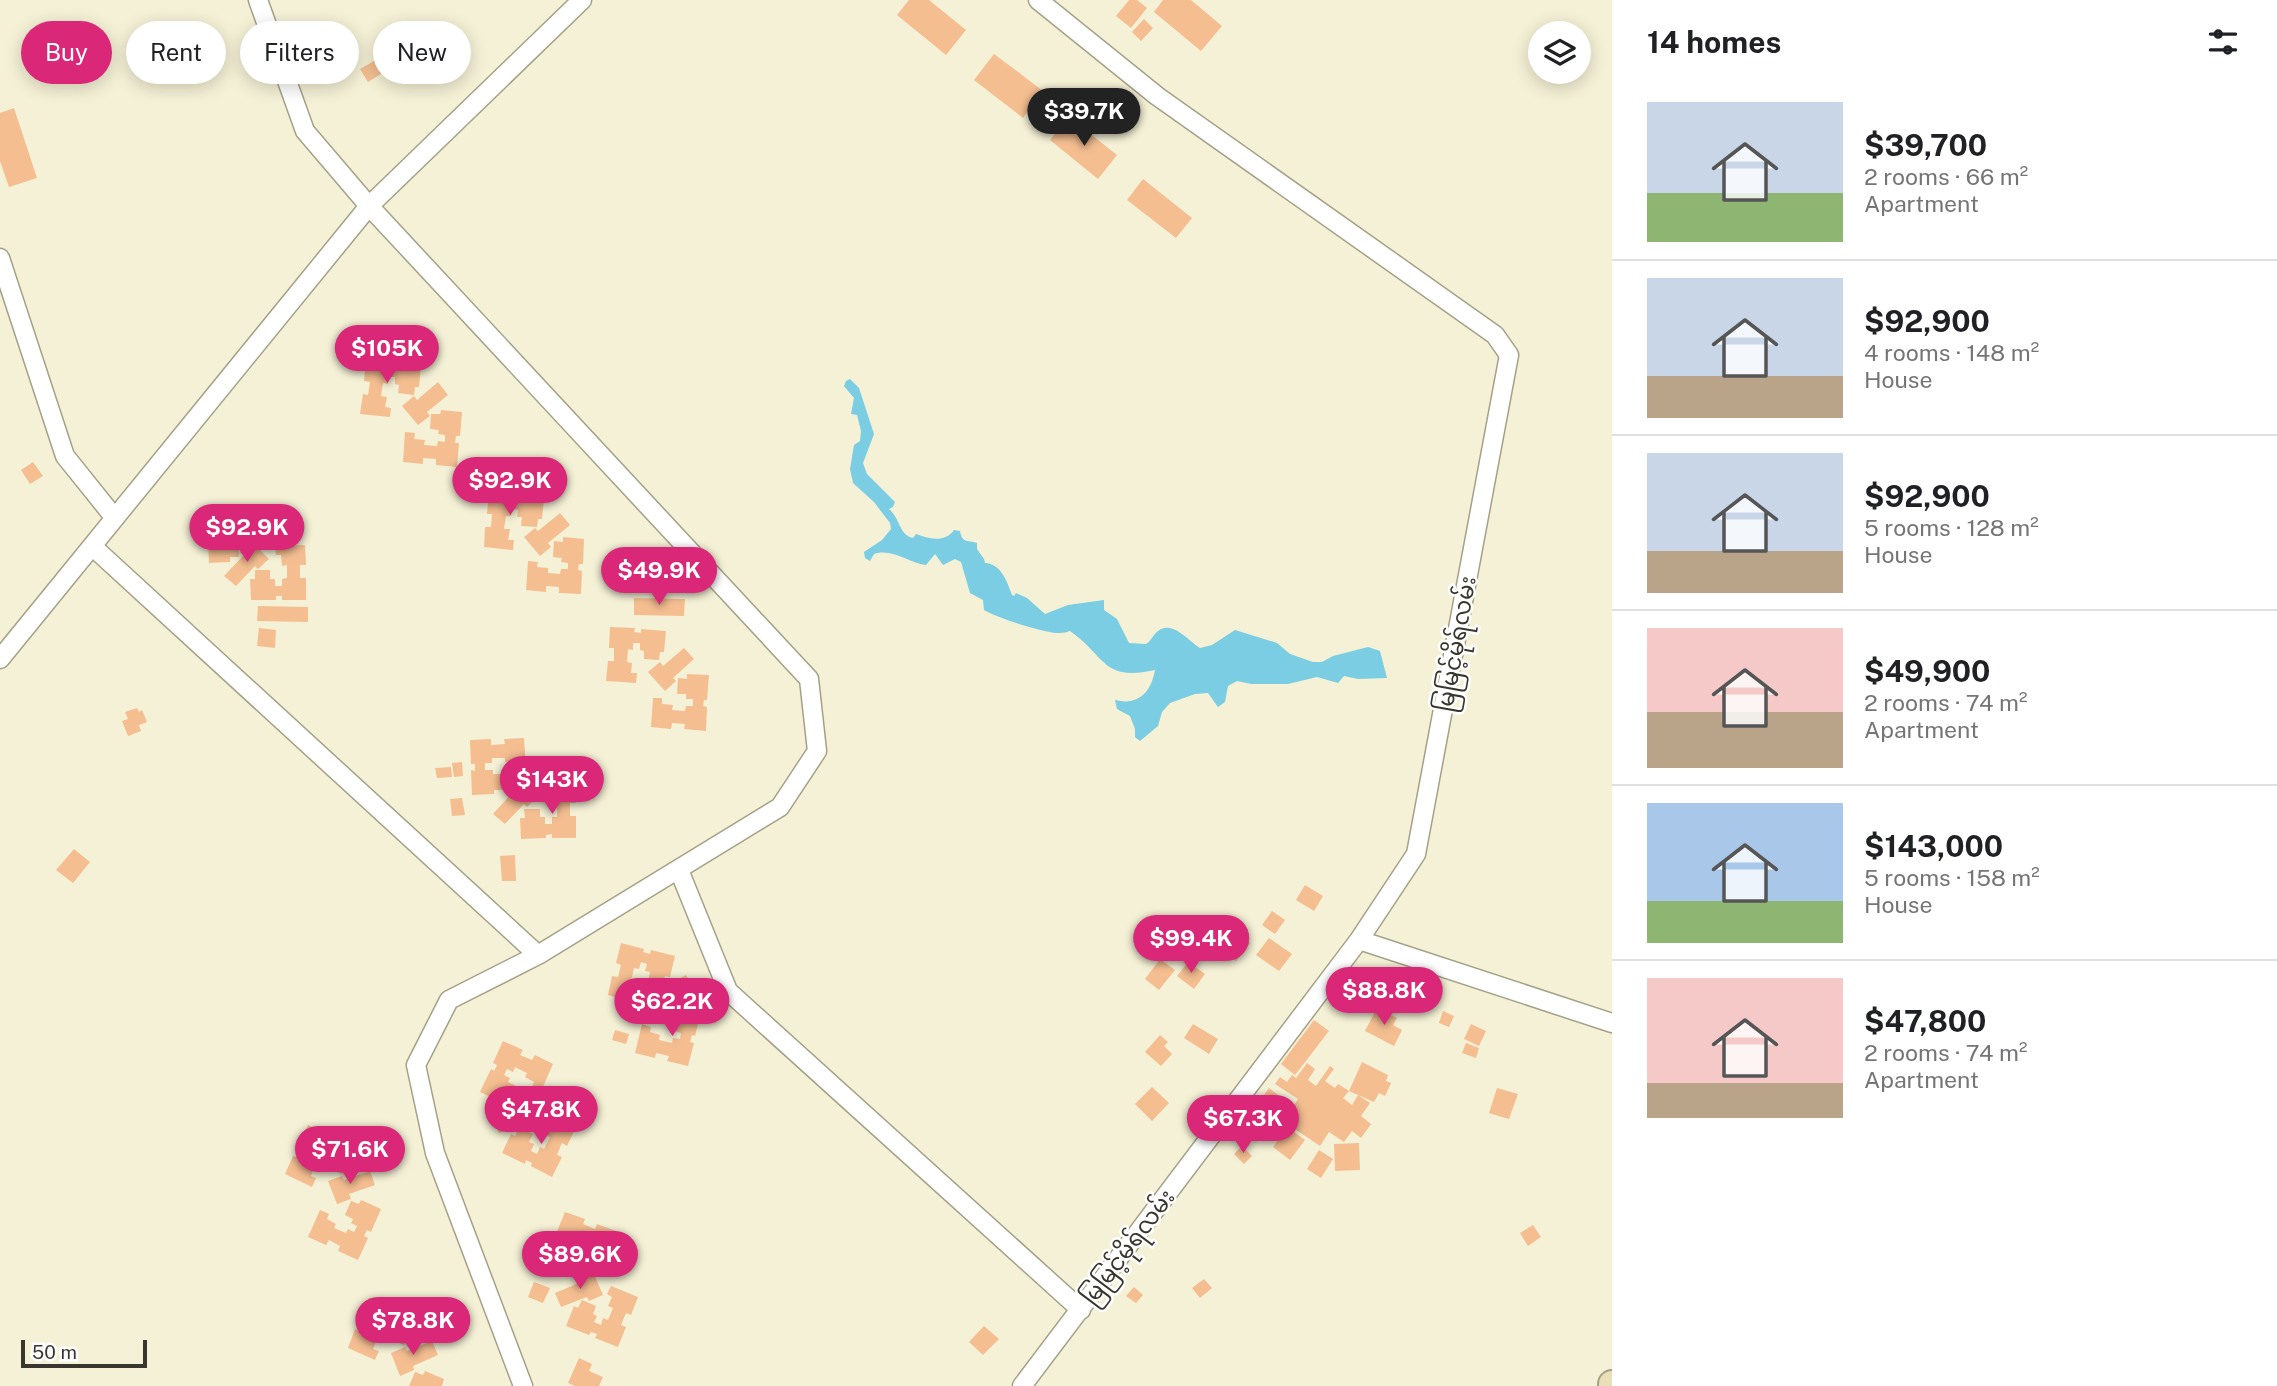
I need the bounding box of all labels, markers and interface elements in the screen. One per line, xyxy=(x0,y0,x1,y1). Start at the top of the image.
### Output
chip: Buy xyxy=(21,21,112,84)
chip: Rent xyxy=(126,21,226,84)
chip: Filters xyxy=(240,21,359,84)
chip: New xyxy=(373,21,471,84)
map controls xyxy=(1528,21,1591,84)
button: layers xyxy=(1528,21,1591,84)
icon: filters xyxy=(2204,23,2242,61)
text: 14 homes xyxy=(1647,24,1781,60)
pin: $39.7K xyxy=(1027,88,1141,148)
text: $39.7K xyxy=(1043,97,1125,124)
text: $39,700 xyxy=(1864,127,1987,163)
icon: home xyxy=(1703,130,1787,214)
text: 2 rooms · 66 m² xyxy=(1864,163,2028,190)
text: Apartment xyxy=(1864,190,1979,217)
text: $92,900 xyxy=(1864,303,1990,339)
icon: home xyxy=(1703,306,1787,390)
pin: $105K xyxy=(338,326,436,385)
text: $105K xyxy=(351,334,423,361)
text: 4 rooms · 148 m² xyxy=(1864,339,2039,366)
text: House xyxy=(1864,366,1932,393)
pin: $92.9K xyxy=(453,458,567,517)
text: $92.9K xyxy=(468,466,552,493)
text: $92,900 xyxy=(1864,478,1990,514)
icon: home xyxy=(1703,481,1787,565)
pin: $92.9K xyxy=(190,504,304,564)
text: $92.9K xyxy=(205,513,289,540)
text: 5 rooms · 128 m² xyxy=(1864,514,2039,541)
text: House xyxy=(1864,541,1932,568)
pin: $49.9K xyxy=(602,548,716,607)
text: $49.9K xyxy=(617,556,701,583)
street label: မြမြင့်မိုရ်လမ်း xyxy=(1428,574,1487,715)
text: $49,900 xyxy=(1864,653,1990,689)
icon: home xyxy=(1703,656,1787,740)
text: 2 rooms · 74 m² xyxy=(1864,689,2027,716)
text: Apartment xyxy=(1864,716,1979,743)
pin: $143K xyxy=(503,756,601,816)
text: $143K xyxy=(516,765,588,792)
text: $143,000 xyxy=(1864,828,2003,864)
icon: home xyxy=(1703,831,1787,915)
text: 5 rooms · 158 m² xyxy=(1864,864,2040,891)
text: House xyxy=(1864,891,1932,918)
pin: $99.4K xyxy=(1134,916,1248,975)
text: $99.4K xyxy=(1149,924,1233,951)
pin: $88.8K xyxy=(1327,968,1441,1027)
text: $88.8K xyxy=(1342,976,1426,1003)
pin: $62.2K xyxy=(615,978,729,1038)
text: $62.2K xyxy=(630,987,714,1014)
text: $47,800 xyxy=(1864,1003,1986,1039)
icon: home xyxy=(1703,1006,1787,1090)
text: 2 rooms · 74 m² xyxy=(1864,1039,2027,1066)
text: Apartment xyxy=(1864,1066,1979,1093)
pin: $47.8K xyxy=(484,1086,598,1146)
text: $47.8K xyxy=(501,1095,581,1122)
pin: $67.3K xyxy=(1186,1096,1300,1155)
text: $67.3K xyxy=(1203,1104,1283,1131)
pin: $71.6K xyxy=(293,1126,407,1186)
text: $71.6K xyxy=(311,1135,389,1162)
street label: မြမြင့်မိုရ်လမ်း xyxy=(1074,1183,1185,1313)
pin: $89.6K xyxy=(523,1232,637,1291)
text: $89.6K xyxy=(538,1240,622,1267)
pin: $78.8K xyxy=(356,1298,470,1357)
text: $78.8K xyxy=(371,1306,455,1333)
scale bar xyxy=(21,1337,147,1369)
text: 50 m xyxy=(32,1341,77,1363)

